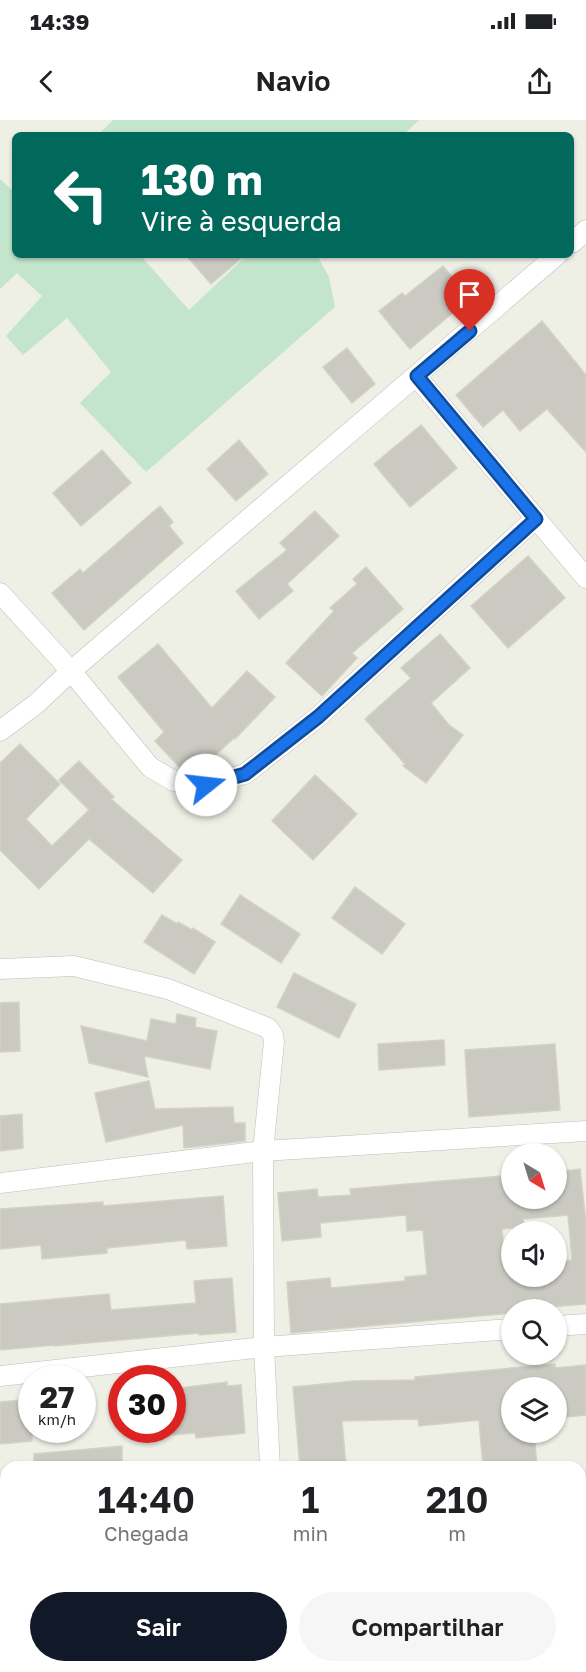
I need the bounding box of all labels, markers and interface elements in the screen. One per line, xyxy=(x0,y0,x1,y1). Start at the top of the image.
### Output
text: 14:39 xyxy=(30,8,90,35)
icon: back xyxy=(30,65,63,98)
text: Navio xyxy=(256,65,330,97)
icon: share xyxy=(523,65,556,98)
text: 130 m xyxy=(141,154,263,204)
icon: left xyxy=(42,156,120,234)
text: Vire à esquerda xyxy=(141,205,342,237)
pin xyxy=(444,269,495,331)
icon: arrive xyxy=(453,278,486,311)
position arrow xyxy=(174,753,238,817)
north arrow xyxy=(501,1143,567,1209)
map controls xyxy=(501,1143,567,1443)
button: sound xyxy=(501,1221,567,1287)
button: search xyxy=(501,1299,567,1365)
speed limit sign: 30 xyxy=(108,1365,186,1443)
button: layers xyxy=(501,1377,567,1443)
text: 27 xyxy=(40,1379,74,1415)
text: km/h xyxy=(38,1410,76,1428)
text: 14:40 xyxy=(98,1478,195,1521)
text: 1 xyxy=(301,1478,319,1521)
text: 210 xyxy=(426,1478,488,1521)
text: Chegada xyxy=(104,1521,189,1545)
text: min xyxy=(293,1521,328,1545)
text: m xyxy=(448,1521,466,1545)
button: Sair xyxy=(30,1592,287,1661)
button: Compartilhar xyxy=(299,1592,556,1661)

